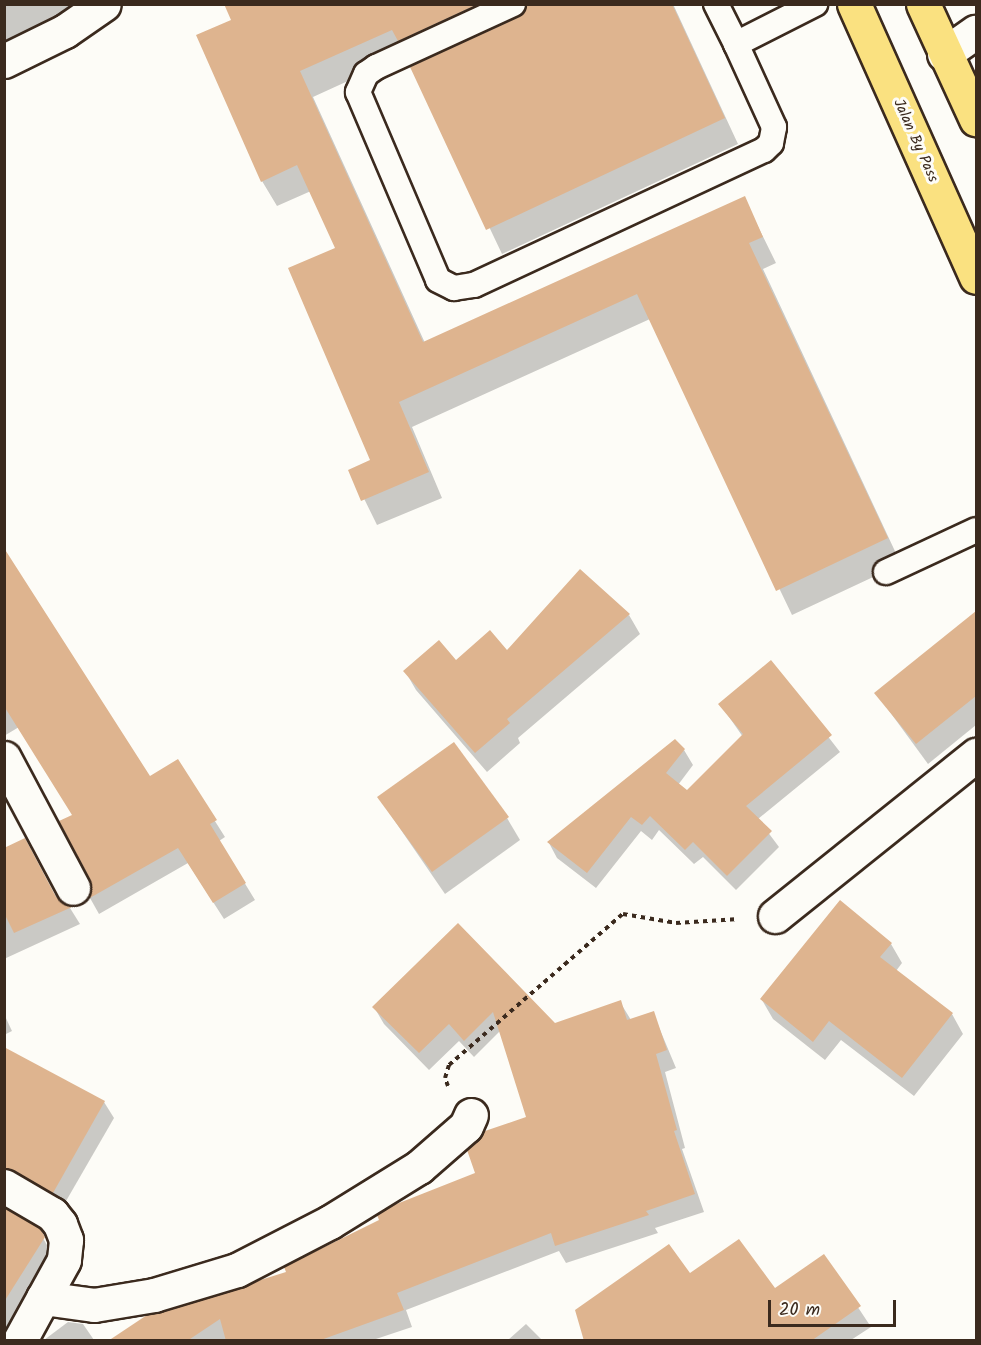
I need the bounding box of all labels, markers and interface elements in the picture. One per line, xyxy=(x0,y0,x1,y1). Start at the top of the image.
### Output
street label: Jalan By Pass xyxy=(889,97,941,185)
scale bar xyxy=(771,1288,898,1326)
text: 20 m xyxy=(779,1296,820,1325)

